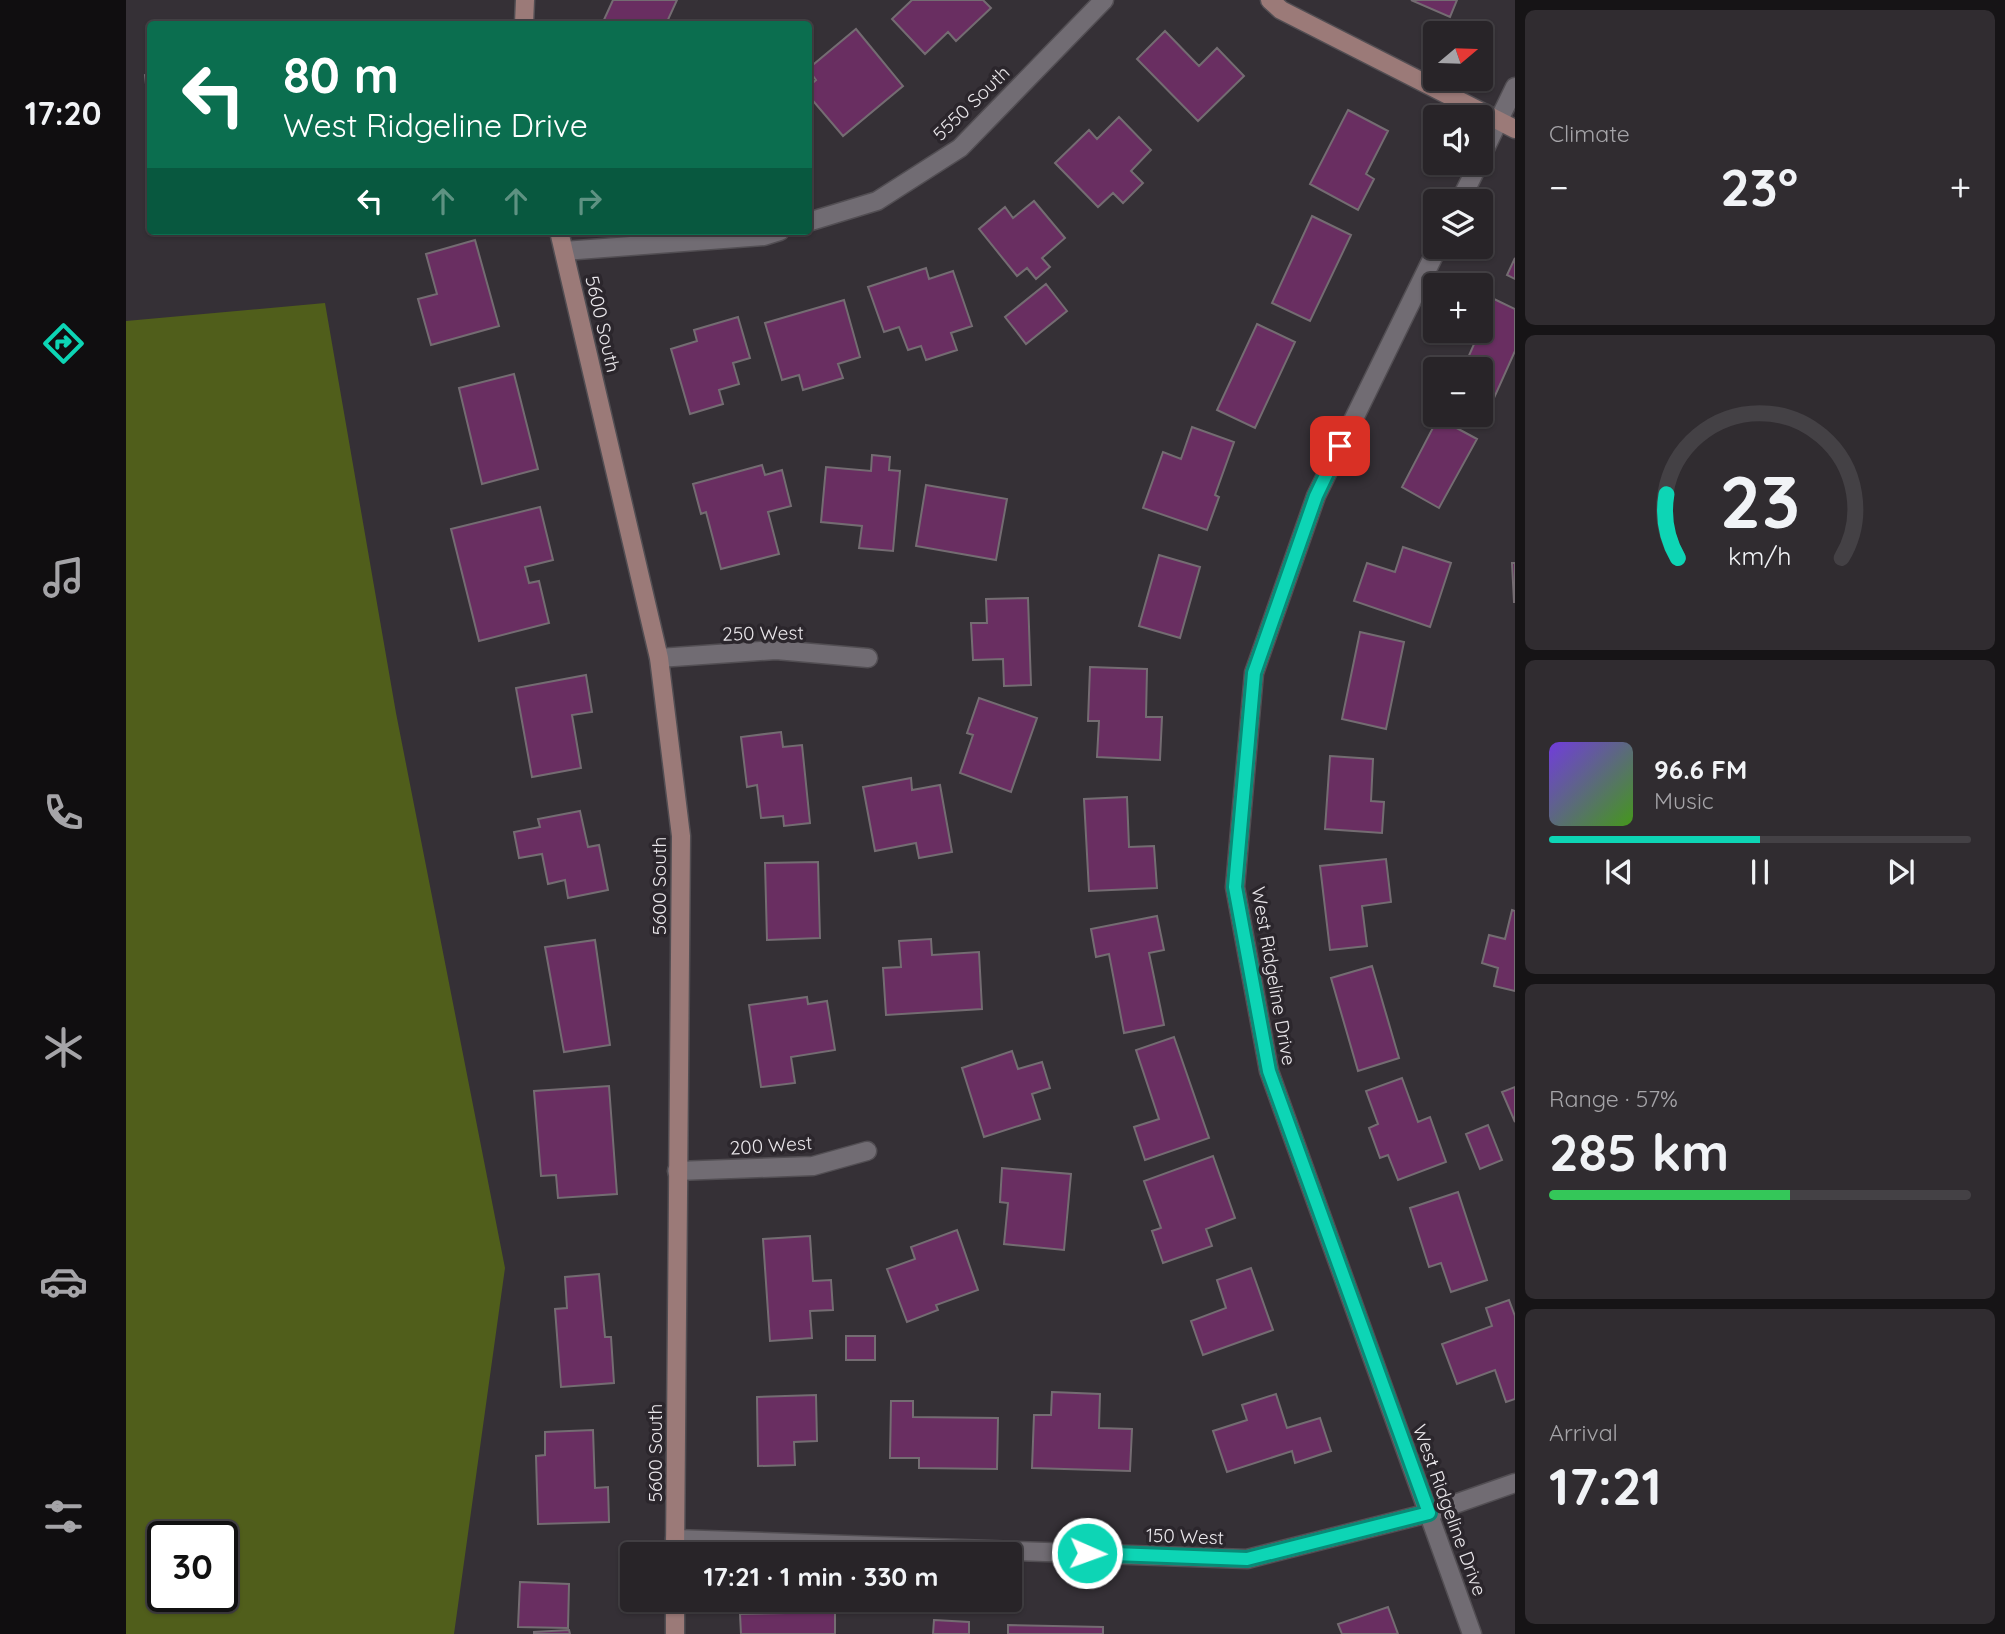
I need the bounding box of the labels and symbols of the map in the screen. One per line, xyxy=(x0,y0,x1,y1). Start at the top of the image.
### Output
north arrow xyxy=(1423,21,1493,91)
street label: 5550 South xyxy=(928,60,1014,146)
street label: 5600 South xyxy=(580,273,626,375)
pin xyxy=(1310,416,1370,476)
street label: 250 West xyxy=(722,620,804,646)
street label: 5600 South xyxy=(647,837,671,935)
street label: West Ridgeline Drive xyxy=(1246,885,1302,1067)
street label: 200 West xyxy=(729,1130,813,1160)
street label: 5600 South xyxy=(643,1404,667,1502)
street label: West Ridgeline Drive xyxy=(1408,1421,1492,1599)
position arrow xyxy=(1050,1516,1124,1590)
speed limit sign: 30 xyxy=(147,1521,238,1612)
street label: 150 West xyxy=(1146,1523,1224,1549)

